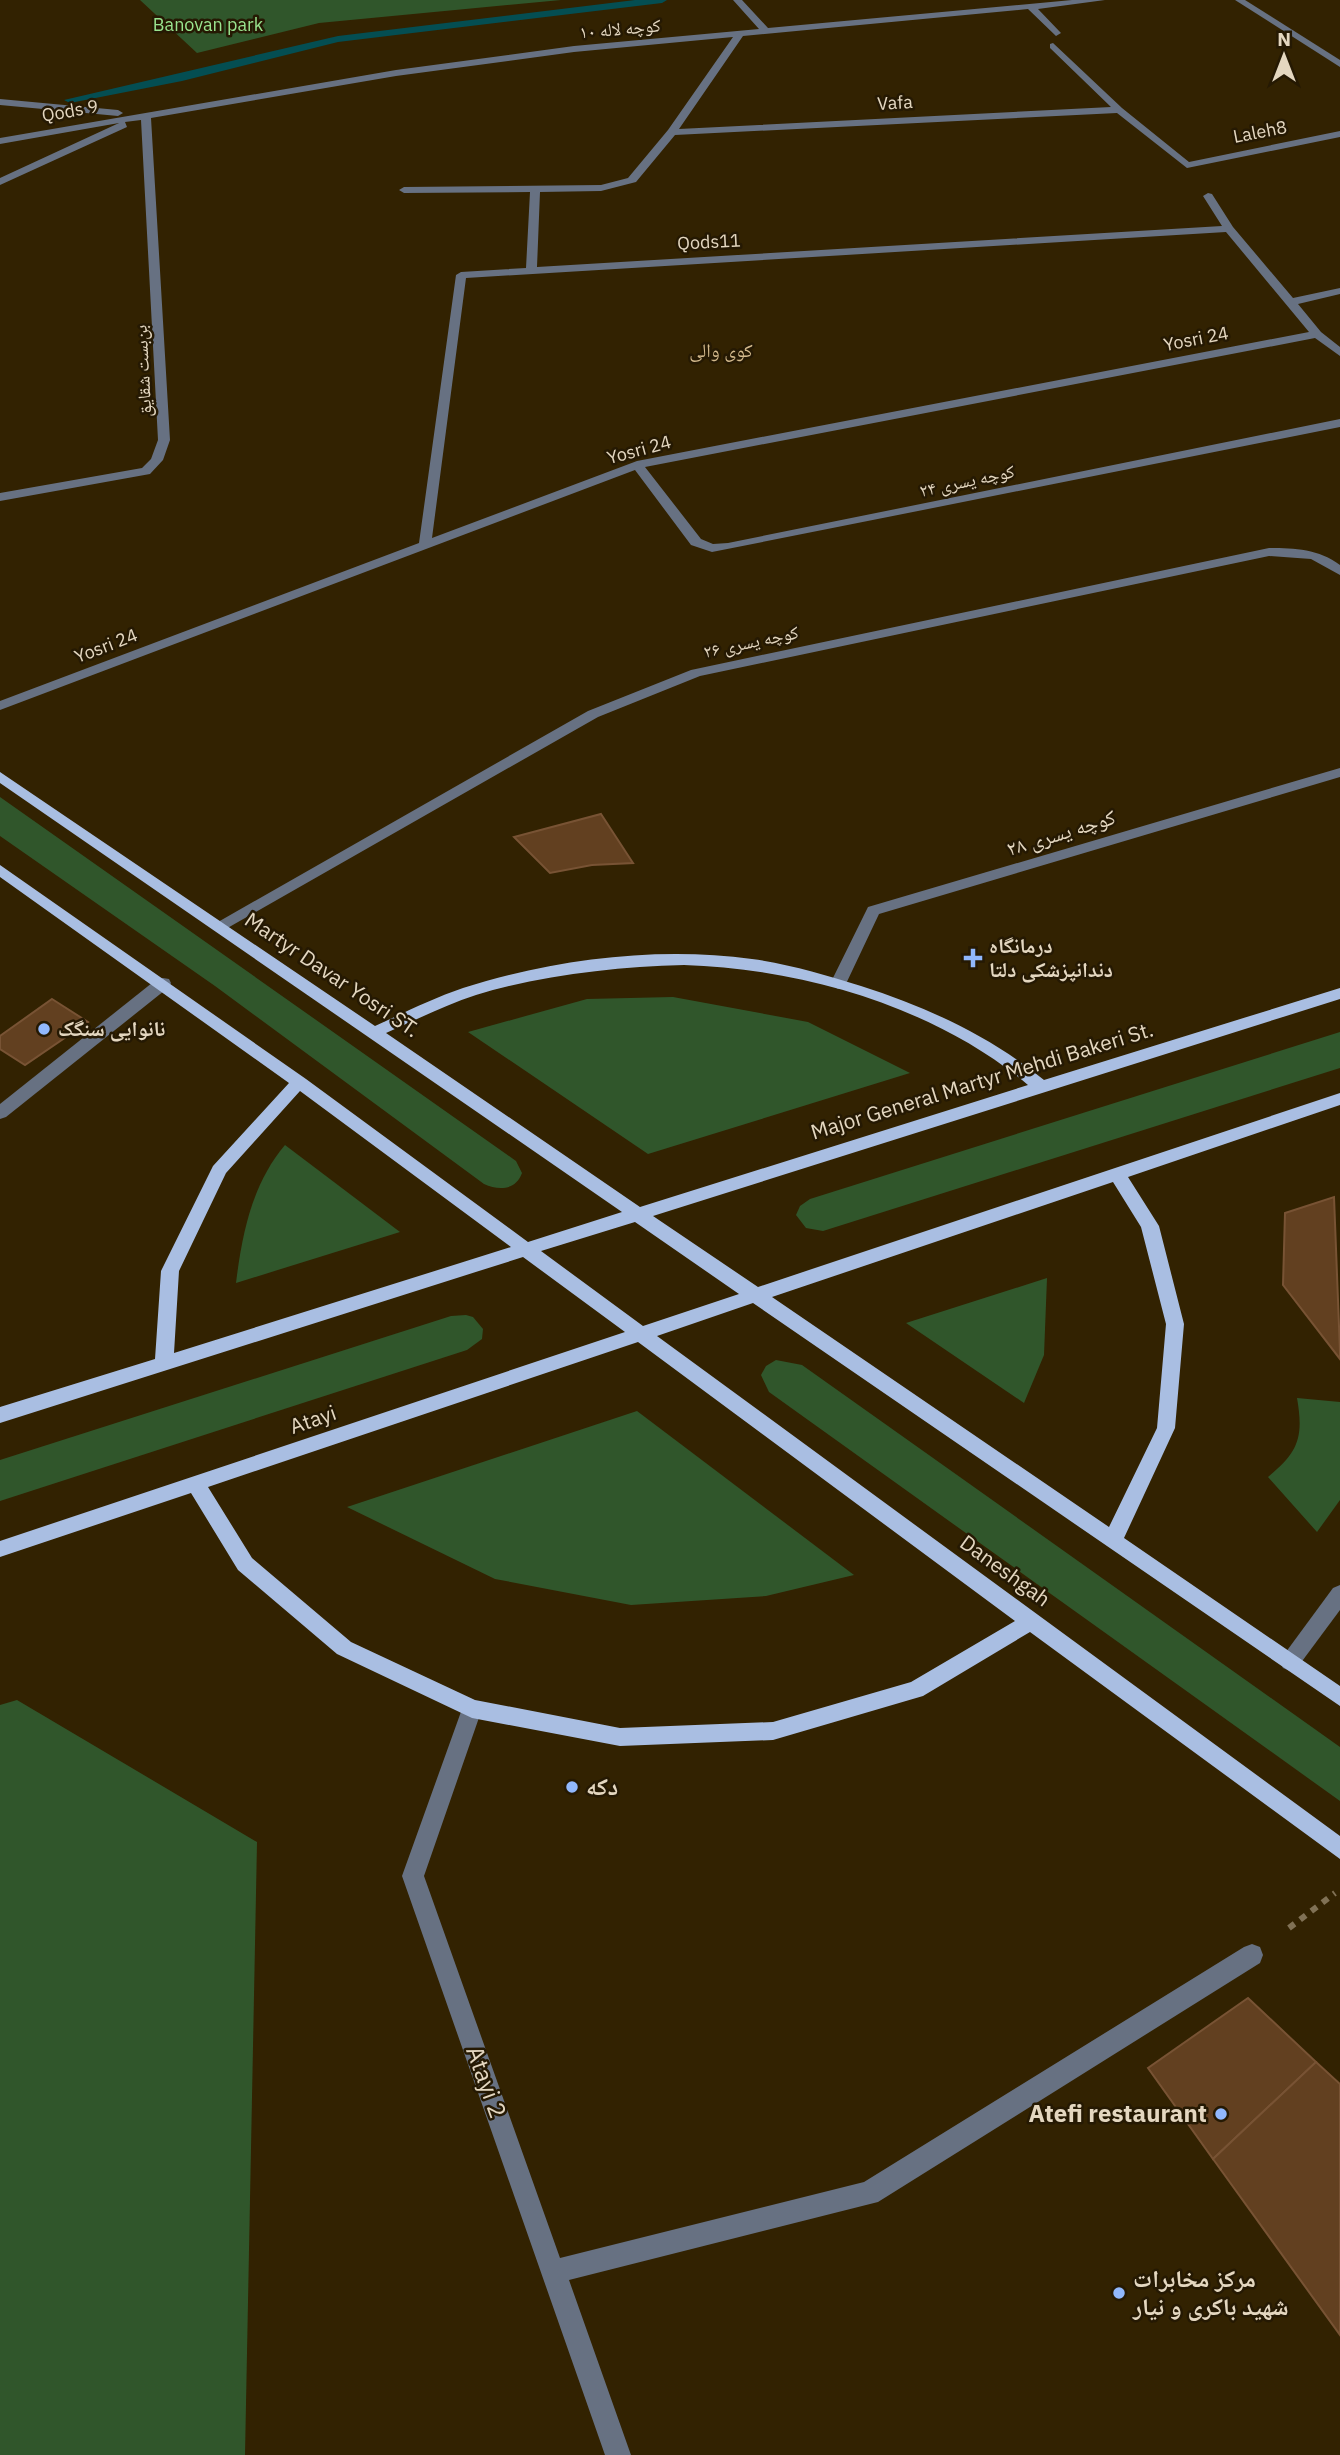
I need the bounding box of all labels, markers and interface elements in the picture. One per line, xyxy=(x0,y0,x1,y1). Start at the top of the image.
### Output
park label: Banovan park xyxy=(153,13,264,36)
street label: کوچه لاله ۱۰ xyxy=(578,13,662,44)
north arrow xyxy=(1249,21,1319,91)
text: N xyxy=(1277,27,1291,51)
street label: Vafa xyxy=(877,90,914,115)
street label: Qods 9 xyxy=(40,94,100,127)
street label: Laleh8 xyxy=(1231,115,1289,148)
street label: Qods11 xyxy=(677,228,741,255)
street label: Yosri 24 xyxy=(1162,321,1230,356)
street label: بن‌بست شقایق xyxy=(129,324,156,418)
district label: کوی والی xyxy=(689,338,753,362)
street label: Yosri 24 xyxy=(604,430,674,469)
street label: کوچه یسری ۲۴ xyxy=(917,459,1017,502)
street label: کوچه یسری ۲۶ xyxy=(701,620,801,663)
street label: Yosri 24 xyxy=(71,623,141,668)
street label: کوچه یسری ۲۸ xyxy=(1003,802,1119,862)
street label: Martyr Davar Yosri ST. xyxy=(240,905,425,1043)
place label: درمانگاه دندانپزشکی دلتا xyxy=(989,931,1113,983)
marker: درمانگاه دندانپزشکی دلتا xyxy=(963,948,983,968)
place label: نانوایی سنگک xyxy=(58,1014,165,1042)
street label: Major General Martyr Mehdi Bakeri St. xyxy=(807,1014,1156,1146)
marker: نانوایی سنگک xyxy=(36,1021,52,1037)
street label: Atayi xyxy=(286,1398,340,1440)
street label: Daneshgah xyxy=(955,1528,1056,1612)
place label: دکه xyxy=(586,1770,618,1802)
marker: دکه xyxy=(564,1779,580,1795)
street label: Atayi 2 xyxy=(459,2041,515,2122)
place label: Atefi restaurant xyxy=(1029,2097,1207,2129)
marker: Atefi restaurant xyxy=(1213,2106,1229,2122)
place label: مرکز مخابرات شهید باکری و نیار xyxy=(1132,2262,1289,2322)
marker: مرکز مخابرات شهید باکری و نیار xyxy=(1111,2285,1127,2301)

